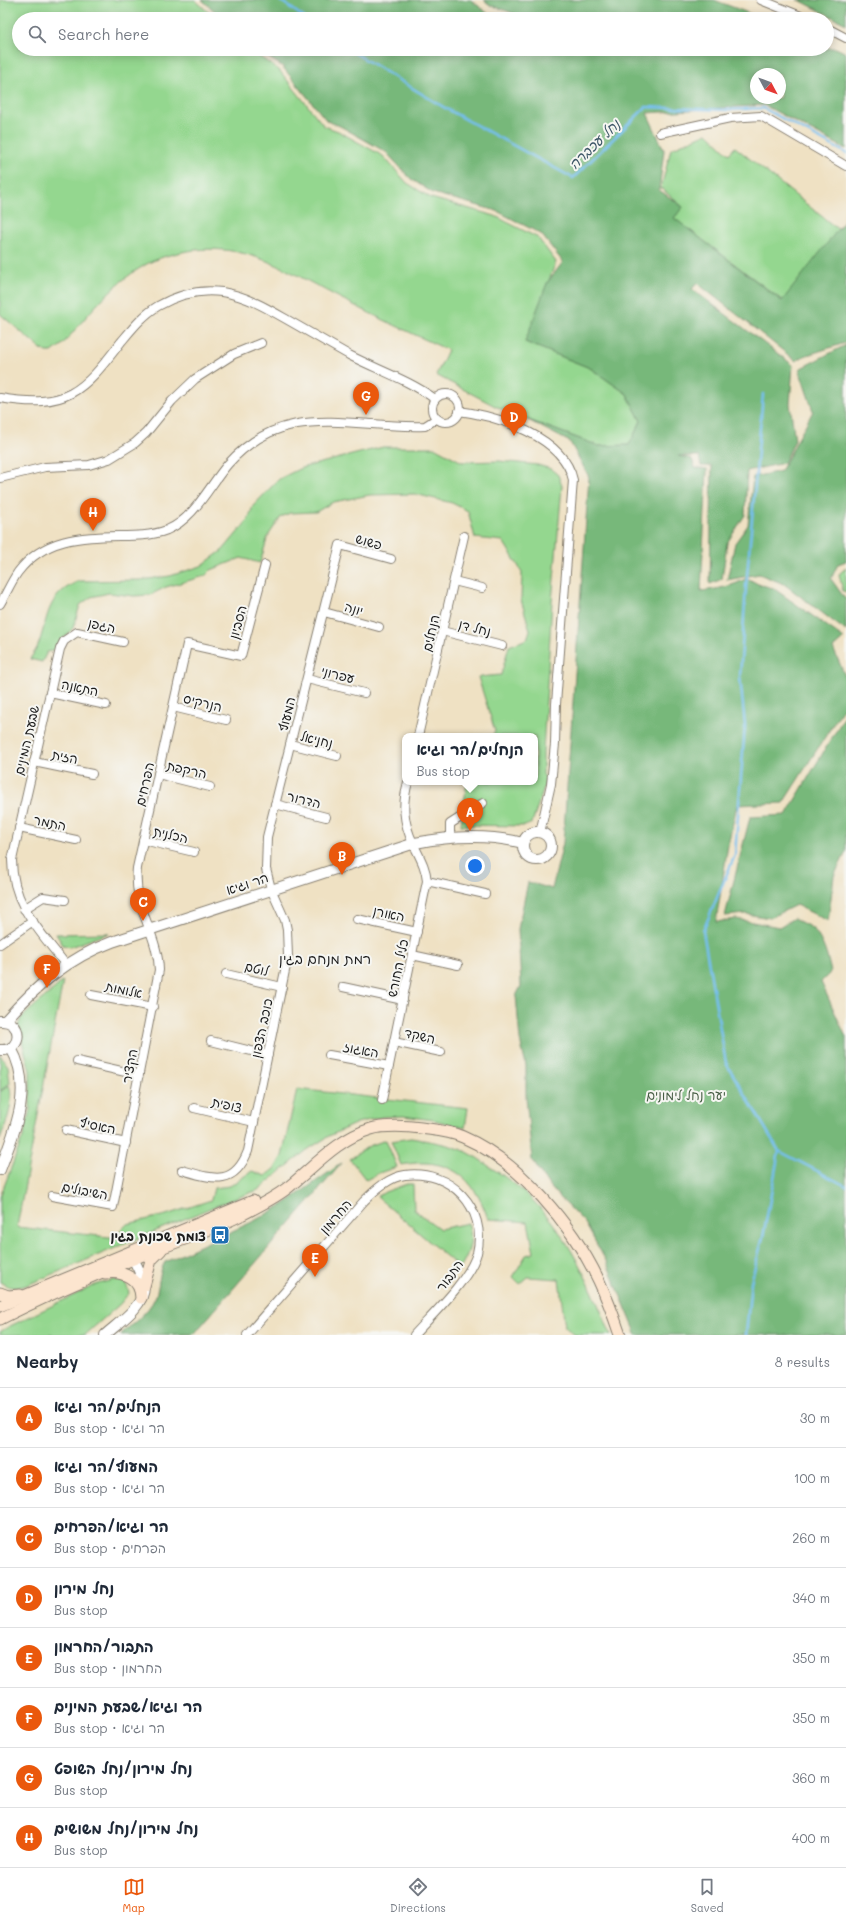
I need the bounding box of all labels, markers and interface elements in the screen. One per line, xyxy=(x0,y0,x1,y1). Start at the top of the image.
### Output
search box xyxy=(12,12,834,56)
icon: search xyxy=(26,23,48,45)
text: Search here xyxy=(58,24,149,44)
north arrow xyxy=(750,68,786,104)
water label: נחל עכברה xyxy=(564,114,624,173)
pin: G xyxy=(353,382,379,415)
pin: D xyxy=(501,403,527,436)
pin: H xyxy=(80,498,106,531)
street label: פשוש xyxy=(354,529,384,553)
street label: יונה xyxy=(343,597,365,619)
street label: הסביון xyxy=(224,603,250,641)
street label: הנחלים xyxy=(417,613,443,653)
street label: הגפן xyxy=(86,614,117,637)
street label: נחל דן xyxy=(457,615,493,640)
street label: עפרוני xyxy=(320,662,357,686)
street label: התאנה xyxy=(60,675,100,699)
street label: הנרקיס xyxy=(182,689,224,716)
street label: המעוף xyxy=(274,695,298,733)
street label: שבעת המינים xyxy=(10,703,42,777)
street label: נחניאל xyxy=(299,727,335,752)
popup xyxy=(402,733,538,785)
text: הנחלים/הר וגיא xyxy=(416,739,524,759)
street label: הזית xyxy=(49,745,80,767)
street label: הרקפת xyxy=(164,756,209,782)
street label: הפרחים xyxy=(131,760,157,808)
text: Bus stop xyxy=(416,762,470,779)
street label: הדרור xyxy=(285,787,323,811)
pin: A xyxy=(457,798,483,831)
street label: התמר xyxy=(32,810,68,834)
street label: הכלנית xyxy=(152,822,190,846)
pin: B xyxy=(329,842,355,875)
your location xyxy=(465,856,485,876)
street label: הר וגיא xyxy=(224,868,270,898)
pin: C xyxy=(130,888,156,921)
street label: האורן xyxy=(371,901,406,926)
street label: כליל החורש xyxy=(383,937,411,999)
district label: רמת מנחם בגין xyxy=(279,949,371,968)
pin: F xyxy=(34,955,60,988)
street label: לוטם xyxy=(243,957,272,979)
street label: אלומות xyxy=(103,977,144,1001)
street label: כוכב הצפון xyxy=(246,997,277,1060)
street label: השקד xyxy=(403,1023,437,1048)
street label: האגוז xyxy=(342,1037,380,1061)
street label: הקציר xyxy=(117,1047,142,1085)
park label: יער נחל לימונים xyxy=(646,1086,726,1103)
street label: צופית xyxy=(209,1092,244,1116)
street label: האסיף xyxy=(78,1113,118,1137)
street label: השיבולים xyxy=(61,1177,109,1203)
street label: החרמון xyxy=(315,1195,356,1238)
bus stop icon: צומת שכונת בגין xyxy=(209,1224,231,1246)
place label: צומת שכונת בגין xyxy=(110,1227,206,1245)
pin: E xyxy=(302,1244,328,1277)
street label: התבור xyxy=(432,1256,466,1294)
text: Nearby xyxy=(16,1350,78,1372)
text: 8 results xyxy=(775,1353,830,1370)
text: הנחלים/הר וגיא xyxy=(54,1396,161,1416)
text: A xyxy=(24,1409,34,1426)
text: 30 m xyxy=(800,1409,830,1426)
text: Bus stop · הר וגיא xyxy=(54,1419,165,1436)
text: המעוף/הר וגיא xyxy=(54,1456,158,1476)
text: B xyxy=(25,1469,33,1486)
text: 100 m xyxy=(794,1469,830,1486)
text: Bus stop · הר וגיא xyxy=(54,1479,165,1496)
text: הר וגיא/הפרחים xyxy=(54,1516,169,1536)
text: C xyxy=(24,1529,34,1546)
text: 260 m xyxy=(792,1529,830,1546)
text: Bus stop · הפרחים xyxy=(54,1539,166,1556)
text: נחל מירון xyxy=(54,1578,114,1598)
text: D xyxy=(24,1589,34,1606)
text: 340 m xyxy=(792,1589,830,1606)
text: Bus stop xyxy=(54,1601,107,1618)
text: התבור/החרמון xyxy=(54,1636,154,1656)
text: E xyxy=(25,1649,33,1666)
text: 350 m xyxy=(792,1649,830,1666)
text: Bus stop · החרמון xyxy=(54,1659,162,1676)
text: הר וגיא/שבעת המינים xyxy=(54,1696,202,1716)
text: F xyxy=(25,1709,33,1726)
text: 350 m xyxy=(792,1709,830,1726)
text: Bus stop · הר וגיא xyxy=(54,1719,165,1736)
text: נחל מירון/נחל השופט xyxy=(54,1758,193,1778)
text: G xyxy=(24,1769,34,1786)
text: 360 m xyxy=(792,1769,830,1786)
text: Bus stop xyxy=(54,1781,107,1798)
text: נחל מירון/נחל משושים xyxy=(54,1818,198,1838)
text: H xyxy=(24,1829,34,1846)
text: 400 m xyxy=(792,1829,830,1846)
text: Bus stop xyxy=(54,1841,107,1858)
tab: Map xyxy=(123,1876,145,1915)
tab: Directions xyxy=(390,1876,446,1915)
tab: Saved xyxy=(691,1876,723,1915)

